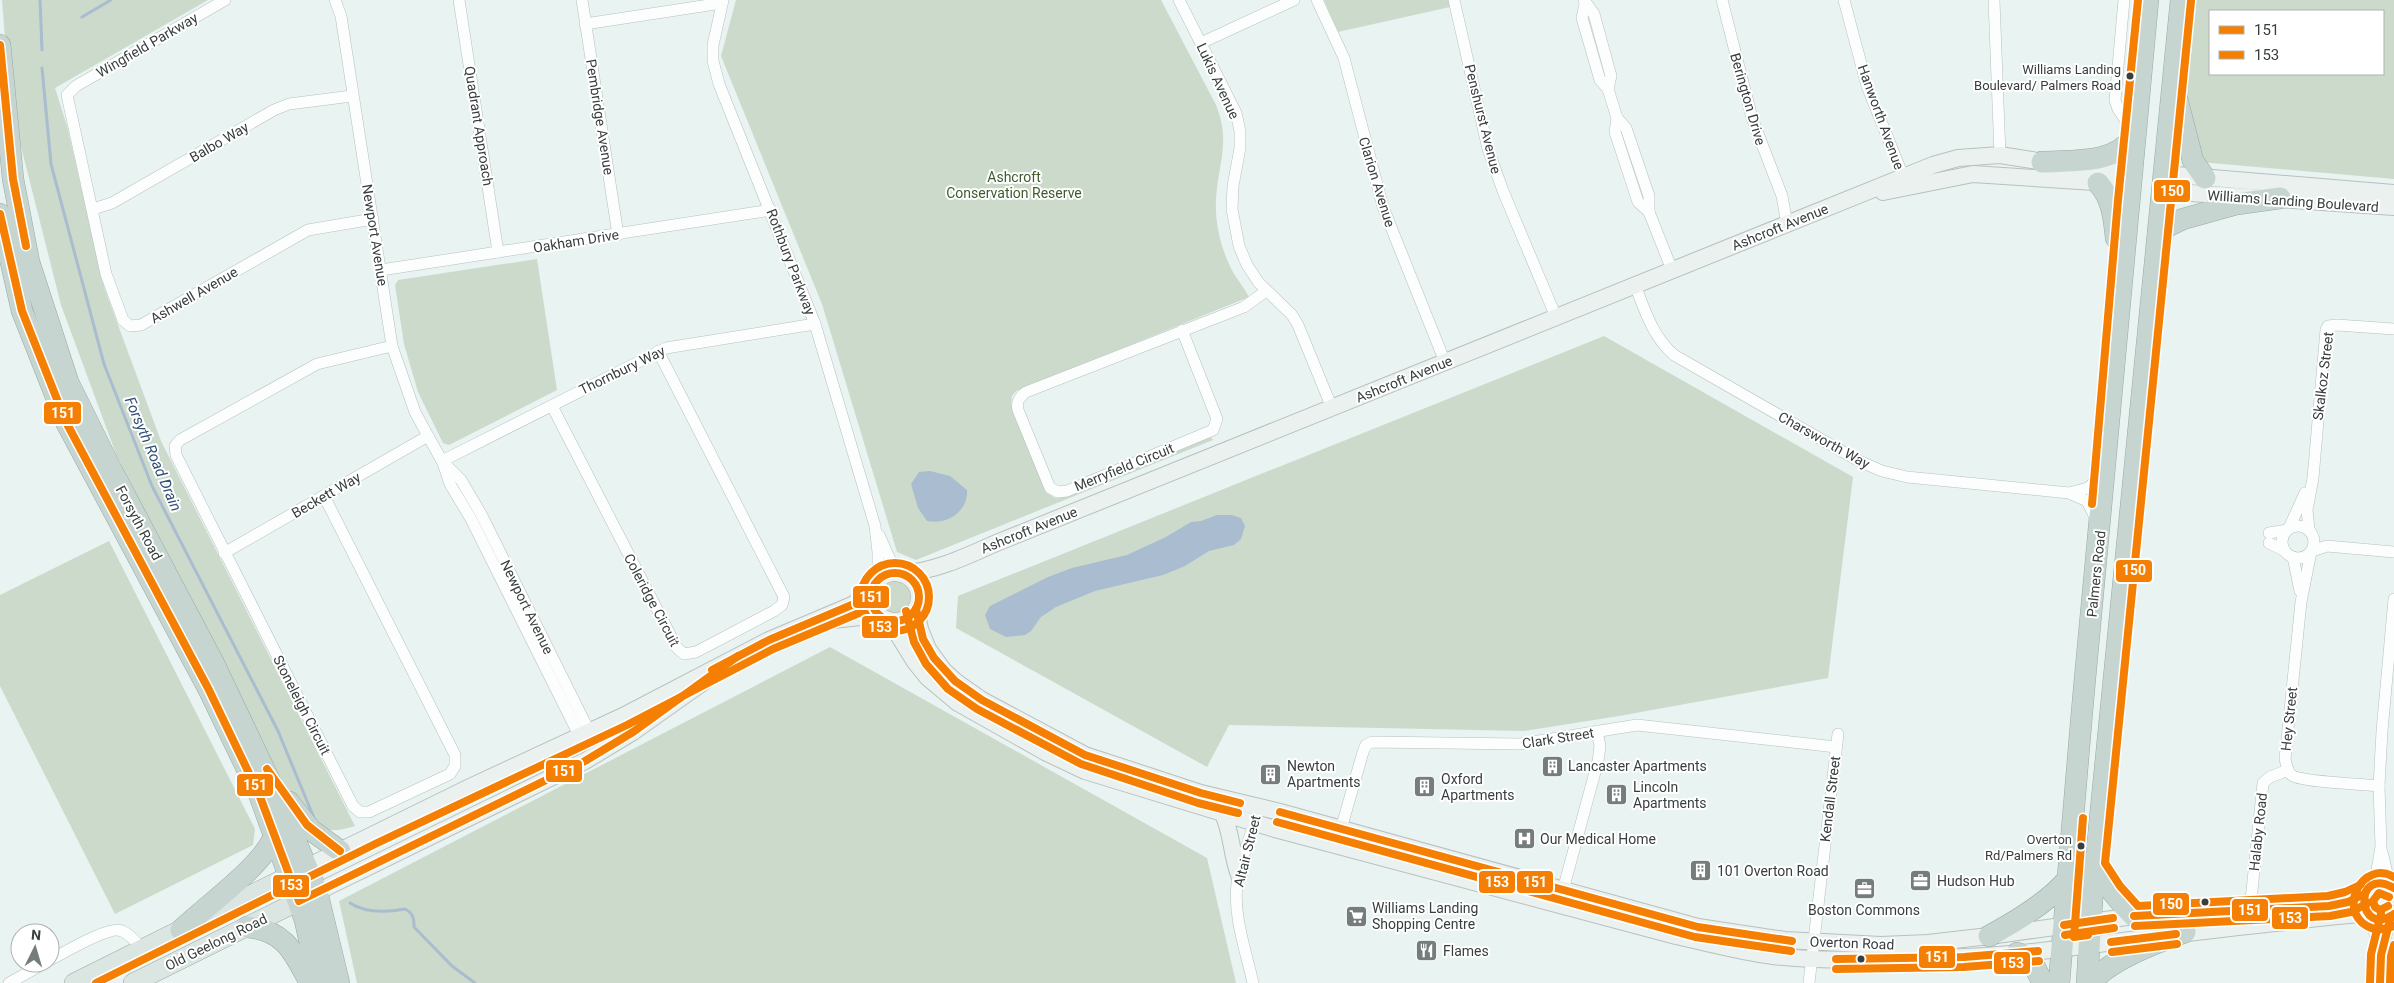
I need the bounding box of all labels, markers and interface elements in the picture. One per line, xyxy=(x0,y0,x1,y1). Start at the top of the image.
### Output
street label: Wingfield Parkway xyxy=(94,9,201,80)
legend xyxy=(2209,10,2384,75)
text: 151 xyxy=(2254,21,2279,39)
street label: Lukis Avenue xyxy=(1193,40,1243,122)
text: 153 xyxy=(2254,46,2279,64)
street label: Berington Drive xyxy=(1727,51,1769,147)
street label: Pembridge Avenue xyxy=(583,58,617,176)
street label: Hanworth Avenue xyxy=(1855,62,1907,172)
place label: Williams Landing Boulevard/ Palmers Road xyxy=(1974,62,2121,93)
street label: Penshurst Avenue xyxy=(1462,63,1504,175)
street label: Quadrant Approach xyxy=(462,65,496,187)
marker: Williams Landing Boulevard/ Palmers Road xyxy=(2125,71,2135,81)
street label: Balbo Way xyxy=(187,119,252,165)
street label: Clarion Avenue xyxy=(1356,135,1398,229)
park label: Ashcroft Conservation Reserve xyxy=(946,169,1082,201)
line badge: 150 xyxy=(2153,179,2191,203)
street label: Newport Avenue xyxy=(359,183,391,287)
text: 150 xyxy=(2160,183,2184,199)
street label: Williams Landing Boulevard xyxy=(2207,187,2379,215)
street label: Ashcroft Avenue xyxy=(1729,200,1831,254)
street label: Rothbury Parkway xyxy=(763,207,819,318)
street label: Oakham Drive xyxy=(532,226,620,256)
street label: Ashwell Avenue xyxy=(148,264,240,326)
street label: Skalkoz Street xyxy=(2310,331,2336,421)
street label: Thornbury Way xyxy=(577,342,668,398)
street label: Ashcroft Avenue xyxy=(1353,352,1455,406)
water label: Forsyth Road Drain xyxy=(121,394,185,514)
line badge: 151 xyxy=(43,401,82,425)
text: 151 xyxy=(51,405,75,421)
street label: Charsworth Way xyxy=(1775,408,1873,472)
street label: Merryfield Circuit xyxy=(1072,440,1177,494)
street label: Beckett Way xyxy=(289,469,364,521)
street label: Forsyth Road xyxy=(113,483,165,563)
street label: Ashcroft Avenue xyxy=(978,503,1080,557)
street label: Palmers Road xyxy=(2083,530,2109,618)
street label: Coleridge Circuit xyxy=(621,551,683,650)
street label: Newport Avenue xyxy=(497,557,557,657)
line badge: 150 xyxy=(2115,559,2153,583)
text: 150 xyxy=(2122,562,2146,578)
line badge: 151 xyxy=(852,585,890,609)
text: 151 xyxy=(859,589,883,605)
line badge: 153 xyxy=(861,615,899,639)
text: 153 xyxy=(868,619,892,635)
street label: Stoneleigh Circuit xyxy=(270,653,334,758)
street label: Hey Street xyxy=(2278,686,2300,752)
street label: Clark Street xyxy=(1521,724,1595,752)
building icon: Lancaster Apartments xyxy=(1540,754,1564,778)
street label: Kendall Street xyxy=(1817,755,1843,843)
place label: Newton Apartments xyxy=(1287,758,1361,790)
place label: Lancaster Apartments xyxy=(1568,758,1707,774)
line badge: 151 xyxy=(545,759,583,783)
building icon: Newton Apartments xyxy=(1259,762,1283,786)
text: 151 xyxy=(552,763,576,779)
place label: Oxford Apartments xyxy=(1441,771,1515,803)
line badge: 151 xyxy=(236,773,274,797)
building icon: Oxford Apartments xyxy=(1413,775,1437,799)
text: 151 xyxy=(243,777,267,793)
place label: Lincoln Apartments xyxy=(1633,779,1707,811)
building icon: Lincoln Apartments xyxy=(1605,783,1629,807)
street label: Halaby Road xyxy=(2246,792,2270,872)
street label: Altair Street xyxy=(1230,813,1264,888)
hospital icon: Our Medical Home xyxy=(1512,827,1536,851)
place label: Our Medical Home xyxy=(1540,831,1656,847)
place label: Overton Rd/Palmers Rd xyxy=(1985,832,2072,863)
marker: Overton Rd/Palmers Rd xyxy=(2076,841,2086,851)
building icon: 101 Overton Road xyxy=(1689,859,1713,883)
place label: 101 Overton Road xyxy=(1717,863,1829,879)
office icon: Hudson Hub xyxy=(1909,869,1933,893)
line badge: 153 xyxy=(1478,870,1516,894)
line badge: 151 xyxy=(1516,870,1554,894)
place label: Hudson Hub xyxy=(1937,873,2015,889)
line badge: 153 xyxy=(272,874,310,898)
text: 153 xyxy=(1485,874,1509,890)
text: 151 xyxy=(1523,874,1547,890)
office icon: Boston Commons xyxy=(1852,876,1876,900)
text: 153 xyxy=(279,877,303,893)
line badge: 150 xyxy=(2152,892,2190,916)
text: 150 xyxy=(2159,896,2183,912)
unlabelled marker xyxy=(2200,897,2210,907)
line badge: 151 xyxy=(2231,898,2269,922)
place label: Williams Landing Shopping Centre xyxy=(1372,900,1478,932)
place label: Boston Commons xyxy=(1808,902,1920,918)
text: 151 xyxy=(2238,902,2262,918)
supermarket icon: Williams Landing Shopping Centre xyxy=(1344,904,1368,928)
line badge: 153 xyxy=(2271,906,2309,930)
street label: Old Geelong Road xyxy=(162,910,270,974)
text: 153 xyxy=(2278,910,2302,926)
north arrow xyxy=(10,923,60,973)
text: N xyxy=(31,927,42,943)
street label: Overton Road xyxy=(1809,934,1895,952)
restaurant icon: Flames xyxy=(1415,939,1439,963)
place label: Flames xyxy=(1443,943,1489,959)
line badge: 151 xyxy=(1918,945,1956,969)
text: 151 xyxy=(1925,949,1949,965)
line badge: 153 xyxy=(1993,951,2031,975)
unlabelled marker xyxy=(1856,954,1866,964)
text: 153 xyxy=(2000,955,2024,971)

